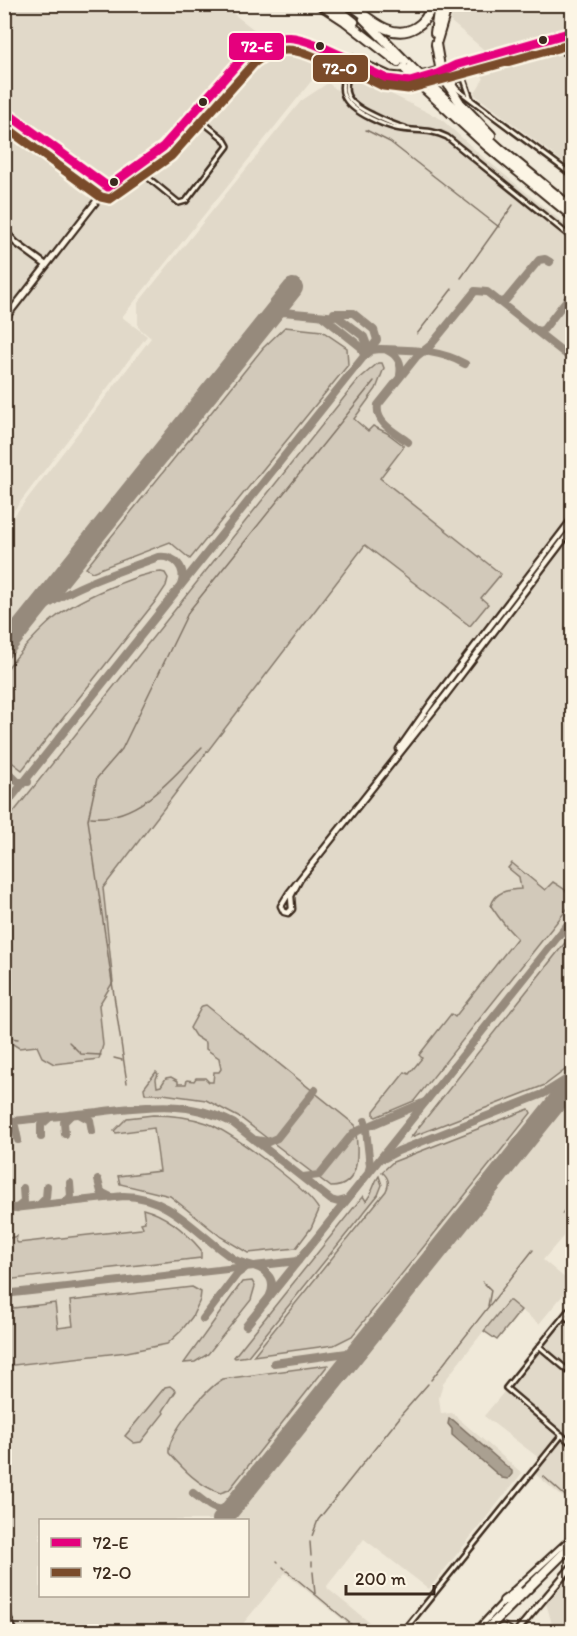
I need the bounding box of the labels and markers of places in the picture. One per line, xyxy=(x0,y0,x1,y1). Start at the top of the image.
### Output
unlabelled marker xyxy=(537,34,549,46)
unlabelled marker xyxy=(314,40,326,52)
unlabelled marker xyxy=(197,96,209,108)
unlabelled marker xyxy=(108,176,120,188)

